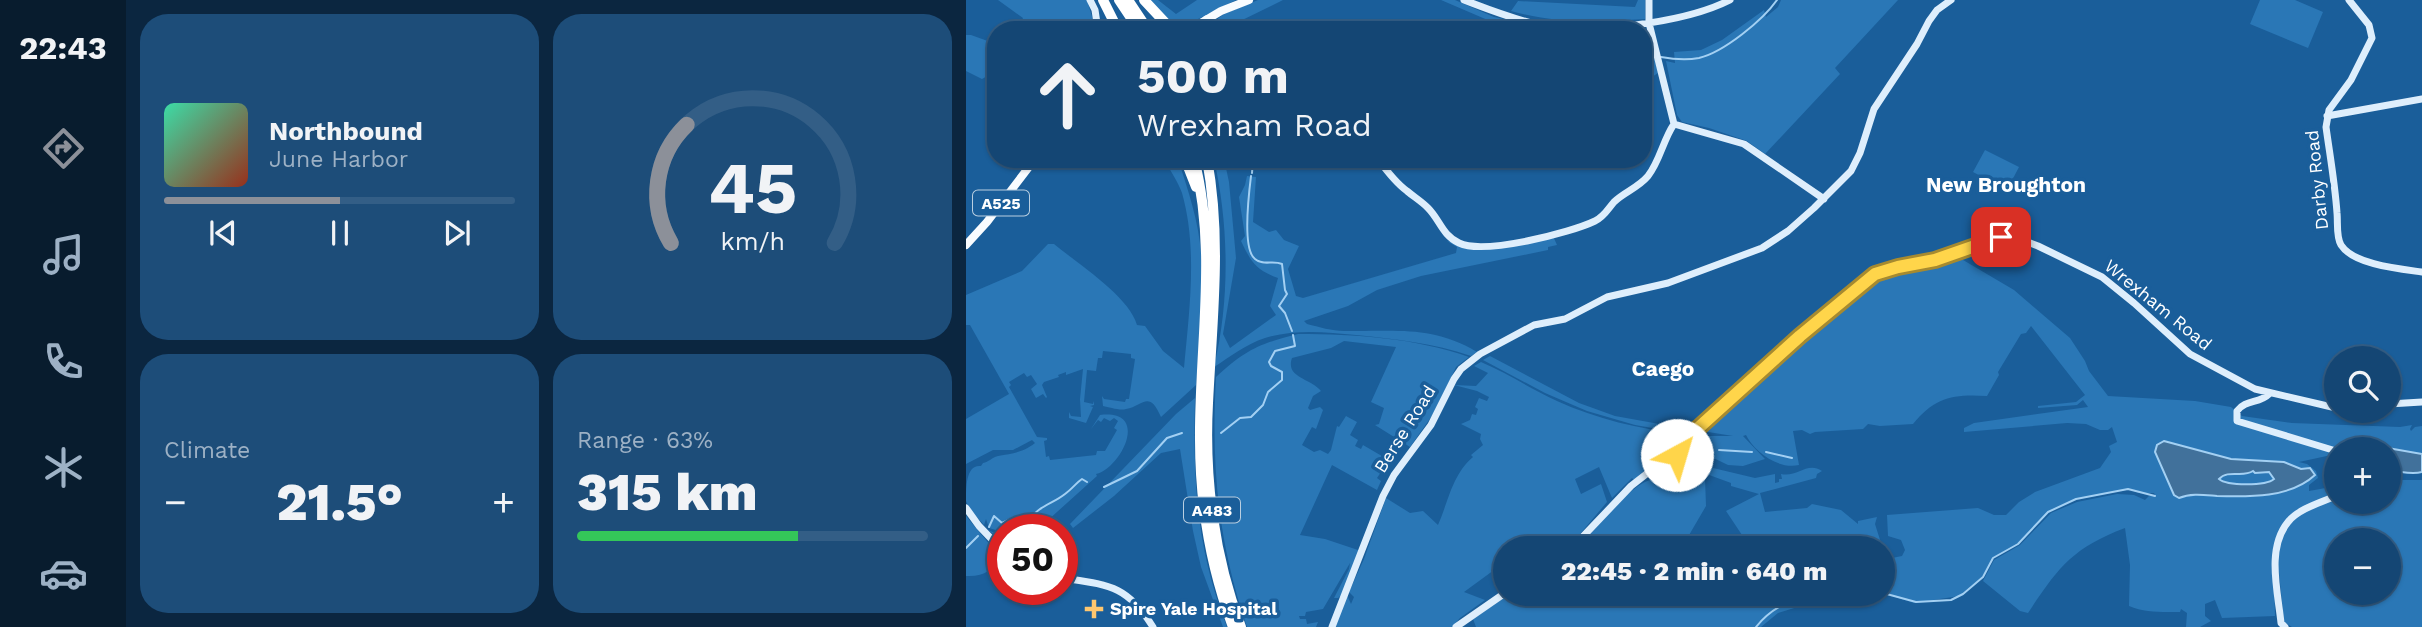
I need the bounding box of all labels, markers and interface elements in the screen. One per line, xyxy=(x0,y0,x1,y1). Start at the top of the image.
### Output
text: 22:43 xyxy=(19,29,107,67)
text: 500 m xyxy=(1137,47,1289,105)
icon: ahead xyxy=(1022,49,1113,140)
text: Wrexham Road xyxy=(1137,106,1372,144)
text: Northbound xyxy=(269,116,423,146)
icon: directions xyxy=(39,124,88,173)
street label: Darby Road xyxy=(2301,129,2332,231)
text: June Harbor xyxy=(269,146,408,173)
text: 45 xyxy=(708,146,797,232)
district label: New Broughton xyxy=(1926,172,2086,197)
road number: A525 xyxy=(973,190,1029,216)
pin xyxy=(1971,207,2031,267)
icon: previous xyxy=(204,214,242,252)
icon: pause xyxy=(321,214,359,252)
icon: next xyxy=(438,214,476,252)
icon: arrive xyxy=(1982,218,2020,256)
text: km/h xyxy=(720,227,785,256)
icon: music xyxy=(39,230,88,279)
street label: Wrexham Road xyxy=(2100,255,2216,354)
icon: phone xyxy=(39,337,88,386)
map controls xyxy=(2324,346,2401,605)
button: search xyxy=(2324,346,2401,423)
district label: Caego xyxy=(1632,356,1694,381)
street label: Berse Road xyxy=(1369,381,1440,476)
position arrow xyxy=(1640,418,1714,492)
text: Range · 63% xyxy=(577,427,713,454)
text: Climate xyxy=(164,437,250,464)
button: + xyxy=(2324,437,2401,514)
icon: climate xyxy=(39,443,88,492)
text: 315 km xyxy=(577,462,758,523)
text: 21.5° xyxy=(276,472,403,533)
text: − xyxy=(164,480,187,524)
text: + xyxy=(492,480,515,524)
road number: A483 xyxy=(1184,498,1240,523)
speed limit sign: 50 xyxy=(987,514,1078,605)
button: − xyxy=(2324,528,2401,605)
icon: car xyxy=(39,549,88,598)
text: 22:45 · 2 min · 640 m xyxy=(1561,556,1827,586)
place label: Spire Yale Hospital xyxy=(1110,598,1277,619)
marker: Spire Yale Hospital xyxy=(1084,599,1104,619)

